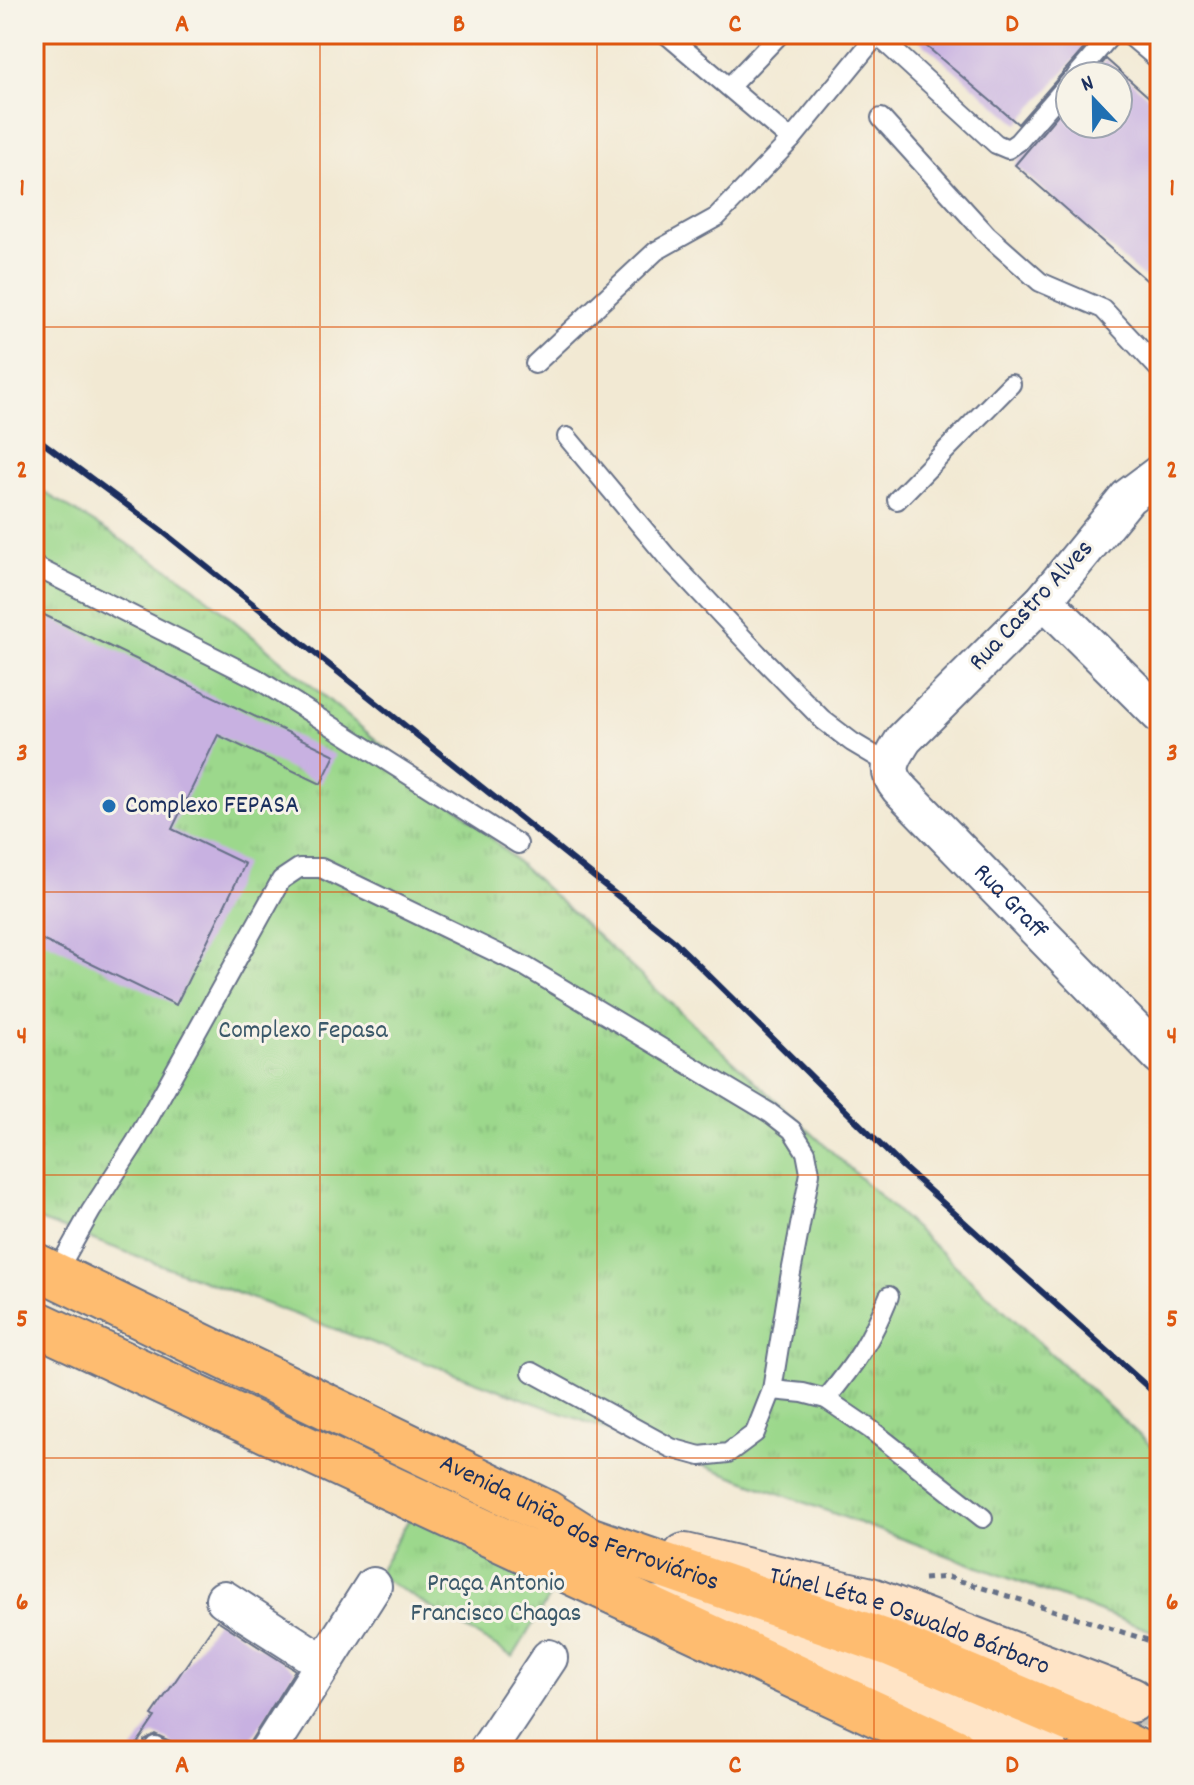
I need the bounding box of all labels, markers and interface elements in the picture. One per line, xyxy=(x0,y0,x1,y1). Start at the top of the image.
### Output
text: A xyxy=(175,7,189,44)
text: B xyxy=(453,7,465,44)
text: C xyxy=(729,7,742,44)
text: D xyxy=(1005,7,1019,44)
north arrow xyxy=(1054,60,1134,140)
text: N xyxy=(1077,68,1099,101)
text: 1 xyxy=(19,171,25,208)
text: 1 xyxy=(1169,171,1175,208)
text: 2 xyxy=(16,453,28,490)
text: 2 xyxy=(1166,453,1178,490)
street label: Rua Castro Alves xyxy=(961,532,1103,680)
text: 3 xyxy=(16,736,28,773)
text: 3 xyxy=(1166,736,1178,773)
place label: Complexo FEPASA xyxy=(125,788,299,825)
marker: Complexo FEPASA xyxy=(100,797,118,815)
street label: Rua Graff xyxy=(964,855,1057,949)
park label: Complexo Fepasa xyxy=(218,1013,389,1050)
text: 4 xyxy=(17,1019,27,1056)
text: 4 xyxy=(1167,1019,1177,1056)
text: 5 xyxy=(16,1302,28,1339)
text: 5 xyxy=(1166,1302,1178,1339)
street label: Avenida União dos Ferroviários xyxy=(433,1445,724,1602)
street label: Túnel Léta e Oswaldo Bárbaro xyxy=(765,1558,1055,1686)
park label: Praça Antonio Francisco Chagas xyxy=(410,1566,582,1633)
text: 6 xyxy=(16,1585,28,1622)
text: 6 xyxy=(1166,1585,1178,1622)
text: A xyxy=(175,1748,189,1785)
text: B xyxy=(453,1748,465,1785)
text: C xyxy=(729,1748,742,1785)
text: D xyxy=(1005,1748,1019,1785)

